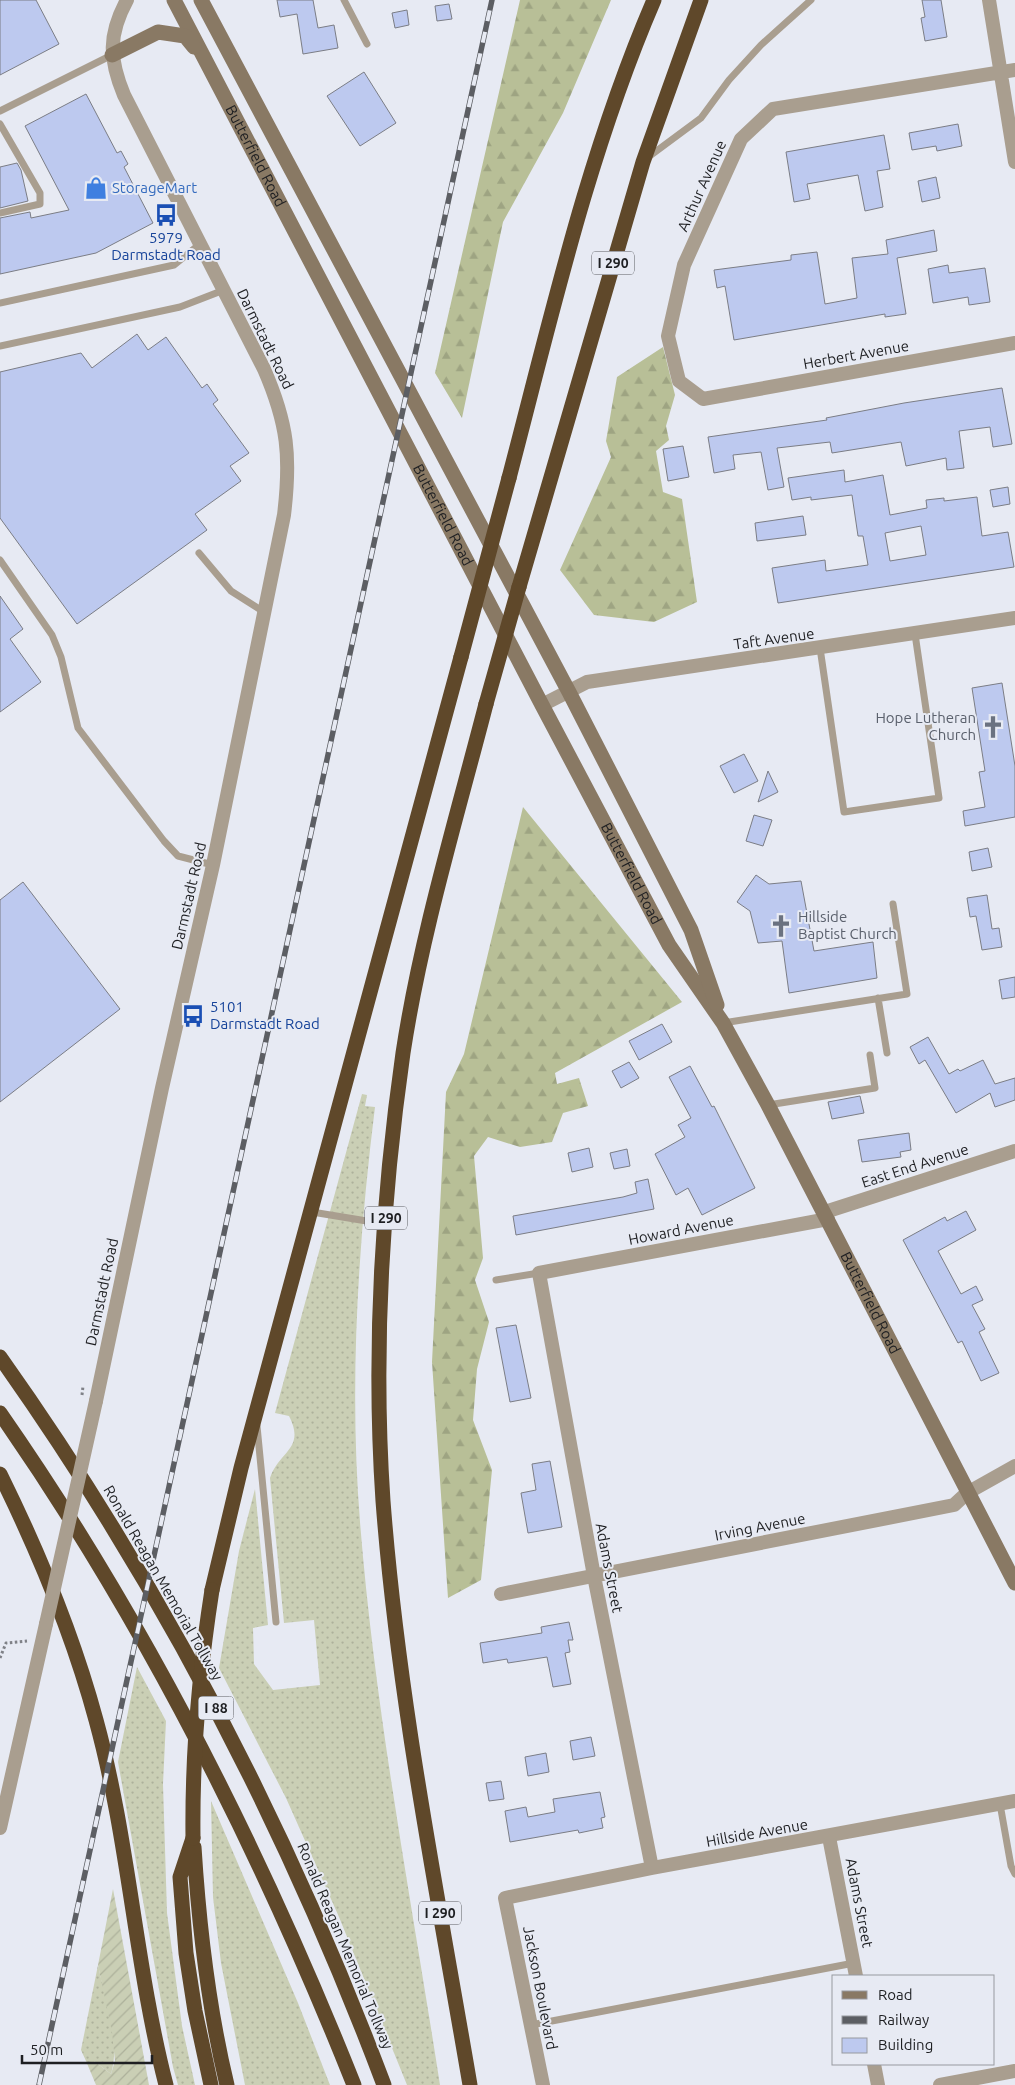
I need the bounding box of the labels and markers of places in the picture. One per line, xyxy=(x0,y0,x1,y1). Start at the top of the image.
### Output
shop icon: StorageMart xyxy=(83,175,109,201)
place label: StorageMart xyxy=(112,179,197,196)
bus stop icon: 5979 Darmstadt Road xyxy=(153,202,179,228)
place label: 5979 Darmstadt Road xyxy=(111,229,221,263)
place label: Hope Lutheran Church xyxy=(875,709,976,743)
church icon: Hope Lutheran Church xyxy=(980,714,1006,740)
place label: Hillside Baptist Church xyxy=(798,908,897,942)
church icon: Hillside Baptist Church xyxy=(768,913,794,939)
place label: 5101 Darmstadt Road xyxy=(210,998,320,1032)
bus stop icon: 5101 Darmstadt Road xyxy=(180,1003,206,1029)

